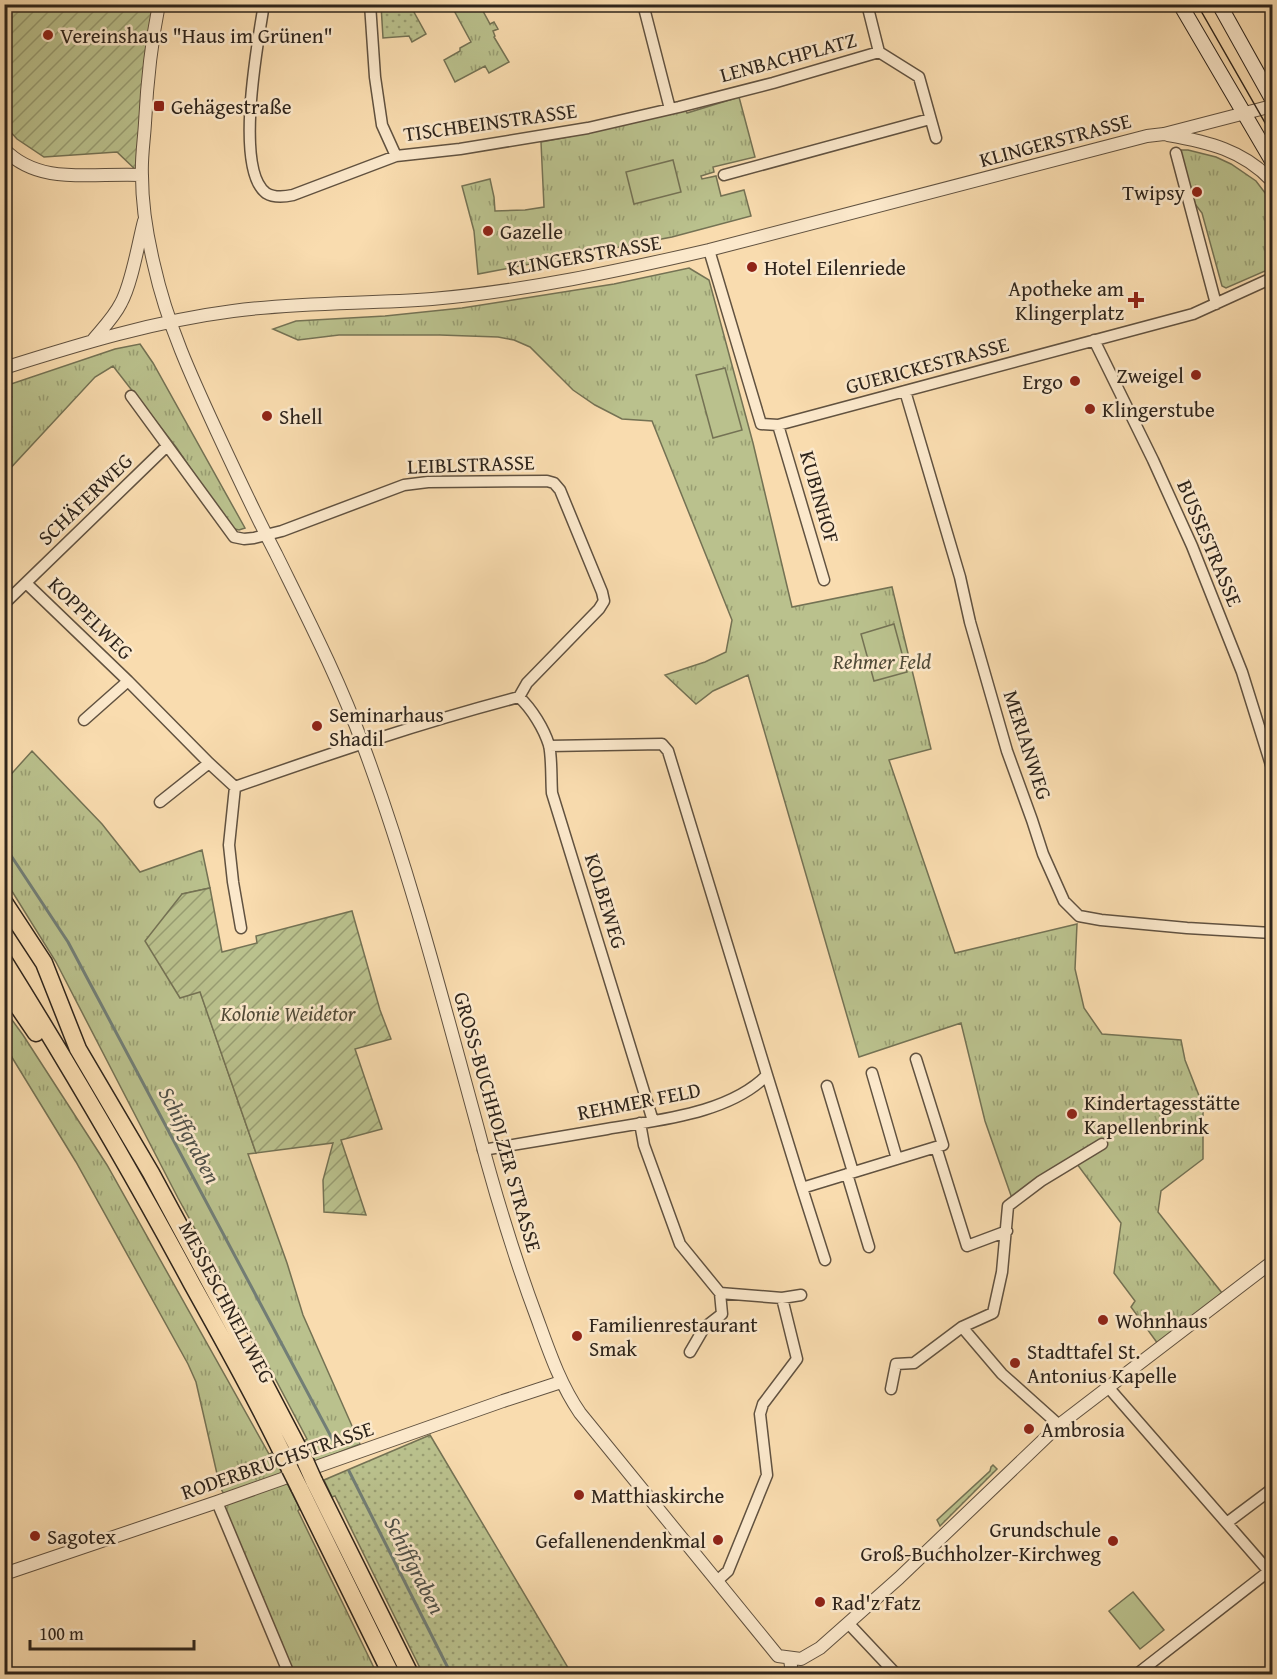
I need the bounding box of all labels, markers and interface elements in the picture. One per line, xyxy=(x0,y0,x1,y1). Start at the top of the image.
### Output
place label: Vereinshaus "Haus im Grünen" xyxy=(60,20,333,51)
street label: LENBACHPLATZ xyxy=(716,24,860,90)
marker: Vereinshaus "Haus im Grünen" xyxy=(41,28,55,42)
place label: Gehägestraße xyxy=(171,91,292,122)
street label: TISCHBEINSTRASSE xyxy=(401,94,579,149)
marker: Gehägestraße xyxy=(152,99,166,113)
street label: KLINGERSTRASSE xyxy=(976,105,1135,175)
place label: Twipsy xyxy=(1122,177,1186,208)
marker: Twipsy xyxy=(1190,185,1204,199)
place label: Gazelle xyxy=(500,216,563,247)
marker: Gazelle xyxy=(481,224,495,238)
street label: KLINGERSTRASSE xyxy=(505,226,664,284)
place label: Hotel Eilenriede xyxy=(764,252,906,283)
marker: Hotel Eilenriede xyxy=(745,260,759,274)
place label: Apotheke am Klingerplatz xyxy=(1008,273,1124,328)
marker: Apotheke am Klingerplatz xyxy=(1129,293,1143,307)
street label: GUERICKESTRASSE xyxy=(842,328,1012,402)
place label: Zweigel xyxy=(1116,360,1184,391)
place label: Ergo xyxy=(1023,366,1063,397)
marker: Zweigel xyxy=(1189,368,1203,382)
marker: Ergo xyxy=(1068,374,1082,388)
place label: Klingerstube xyxy=(1102,394,1215,425)
place label: Shell xyxy=(279,401,323,432)
marker: Klingerstube xyxy=(1083,402,1097,416)
marker: Shell xyxy=(260,409,274,423)
street label: SCHÄFERWEG xyxy=(31,446,139,552)
street label: LEIBLSTRASSE xyxy=(407,446,536,482)
street label: KUBINHOF xyxy=(792,447,848,547)
street label: BUSSESTRASSE xyxy=(1169,475,1251,611)
street label: KOPPELWEG xyxy=(41,569,141,667)
park label: Rehmer Feld xyxy=(832,646,931,677)
street label: MERIANWEG xyxy=(996,686,1060,804)
place label: Seminarhaus Shadil xyxy=(329,699,444,754)
marker: Seminarhaus Shadil xyxy=(310,719,324,733)
street label: KOLBEWEG xyxy=(577,850,635,952)
street label: GROSS-BUCHHOLZER STRASSE xyxy=(446,988,550,1256)
park label: Kolonie Weidetor xyxy=(219,998,357,1029)
street label: REHMER FELD xyxy=(575,1074,703,1128)
water label: Schiffgraben xyxy=(151,1081,229,1189)
place label: Kindertagesstätte Kapellenbrink xyxy=(1084,1087,1240,1142)
marker: Kindertagesstätte Kapellenbrink xyxy=(1065,1107,1079,1121)
street label: MESSESCHNELLWEG xyxy=(171,1215,283,1389)
place label: Wohnhaus xyxy=(1115,1305,1208,1336)
place label: Familienrestaurant Smak xyxy=(589,1309,758,1364)
marker: Wohnhaus xyxy=(1096,1313,1110,1327)
marker: Familienrestaurant Smak xyxy=(570,1329,584,1343)
place label: Stadttafel St. Antonius Kapelle xyxy=(1027,1336,1177,1391)
marker: Stadttafel St. Antonius Kapelle xyxy=(1008,1356,1022,1370)
street label: RODERBRUCHSTRASSE xyxy=(177,1412,378,1507)
place label: Ambrosia xyxy=(1041,1414,1125,1445)
marker: Ambrosia xyxy=(1022,1422,1036,1436)
place label: Matthiaskirche xyxy=(591,1480,725,1511)
marker: Matthiaskirche xyxy=(572,1488,586,1502)
water label: Schiffgraben xyxy=(377,1510,453,1620)
place label: Grundschule Groß-Buchholzer-Kirchweg xyxy=(860,1514,1102,1569)
place label: Sagotex xyxy=(47,1521,116,1552)
place label: Gefallenendenkmal xyxy=(536,1525,706,1556)
marker: Sagotex xyxy=(28,1529,42,1543)
marker: Gefallenendenkmal xyxy=(711,1533,725,1547)
marker: Grundschule Groß-Buchholzer-Kirchweg xyxy=(1106,1534,1120,1548)
place label: Rad'z Fatz xyxy=(832,1587,920,1618)
marker: Rad'z Fatz xyxy=(813,1595,827,1609)
scale bar xyxy=(30,1613,194,1651)
text: 100 m xyxy=(39,1620,84,1647)

